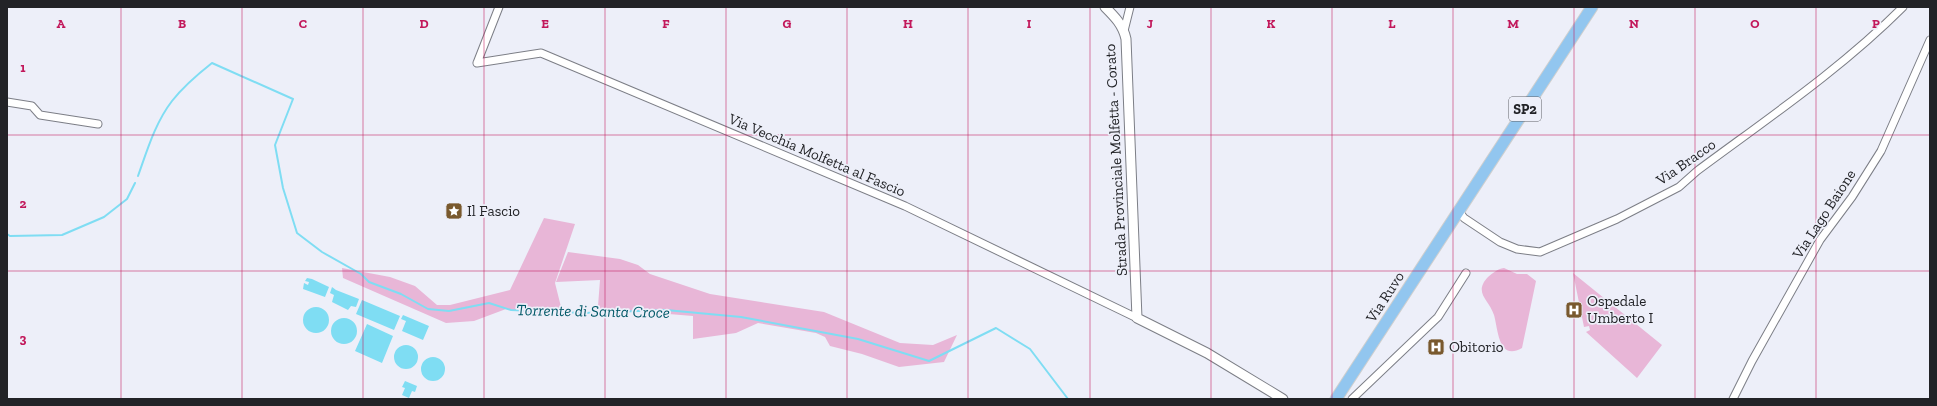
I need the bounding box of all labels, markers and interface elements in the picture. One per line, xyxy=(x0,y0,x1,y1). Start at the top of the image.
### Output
text: A xyxy=(57,16,66,31)
text: B xyxy=(178,16,186,31)
text: C xyxy=(299,16,307,31)
text: D xyxy=(419,16,429,31)
text: E xyxy=(541,16,549,31)
text: F xyxy=(662,16,670,31)
text: G xyxy=(783,16,792,31)
text: H xyxy=(903,16,913,31)
text: I xyxy=(1027,16,1032,31)
text: J xyxy=(1147,16,1153,31)
text: K xyxy=(1267,16,1276,31)
text: L xyxy=(1388,16,1396,31)
text: M xyxy=(1507,16,1519,31)
text: N xyxy=(1629,16,1639,31)
text: O xyxy=(1750,16,1760,31)
text: P xyxy=(1872,16,1880,31)
street label: Strada Provinciale Molfetta - Corato xyxy=(1101,43,1131,277)
text: 1 xyxy=(20,60,26,75)
road number: SP2 xyxy=(1509,97,1541,121)
street label: Via Vecchia Molfetta al Fascio xyxy=(725,109,908,201)
street label: Via Bracco xyxy=(1652,135,1719,190)
street label: Via Lago Baione xyxy=(1788,166,1860,263)
text: 2 xyxy=(20,196,27,211)
place icon: Il Fascio xyxy=(444,201,464,221)
place label: Il Fascio xyxy=(467,202,520,220)
street label: Via Ruvo xyxy=(1361,268,1408,327)
place label: Ospedale Umberto I xyxy=(1587,292,1653,327)
water label: Torrente di Santa Croce xyxy=(516,300,670,322)
hospital icon: Ospedale Umberto I xyxy=(1564,300,1584,320)
text: 3 xyxy=(20,331,27,346)
hospital icon: Obitorio xyxy=(1426,337,1446,357)
place label: Obitorio xyxy=(1449,338,1504,356)

